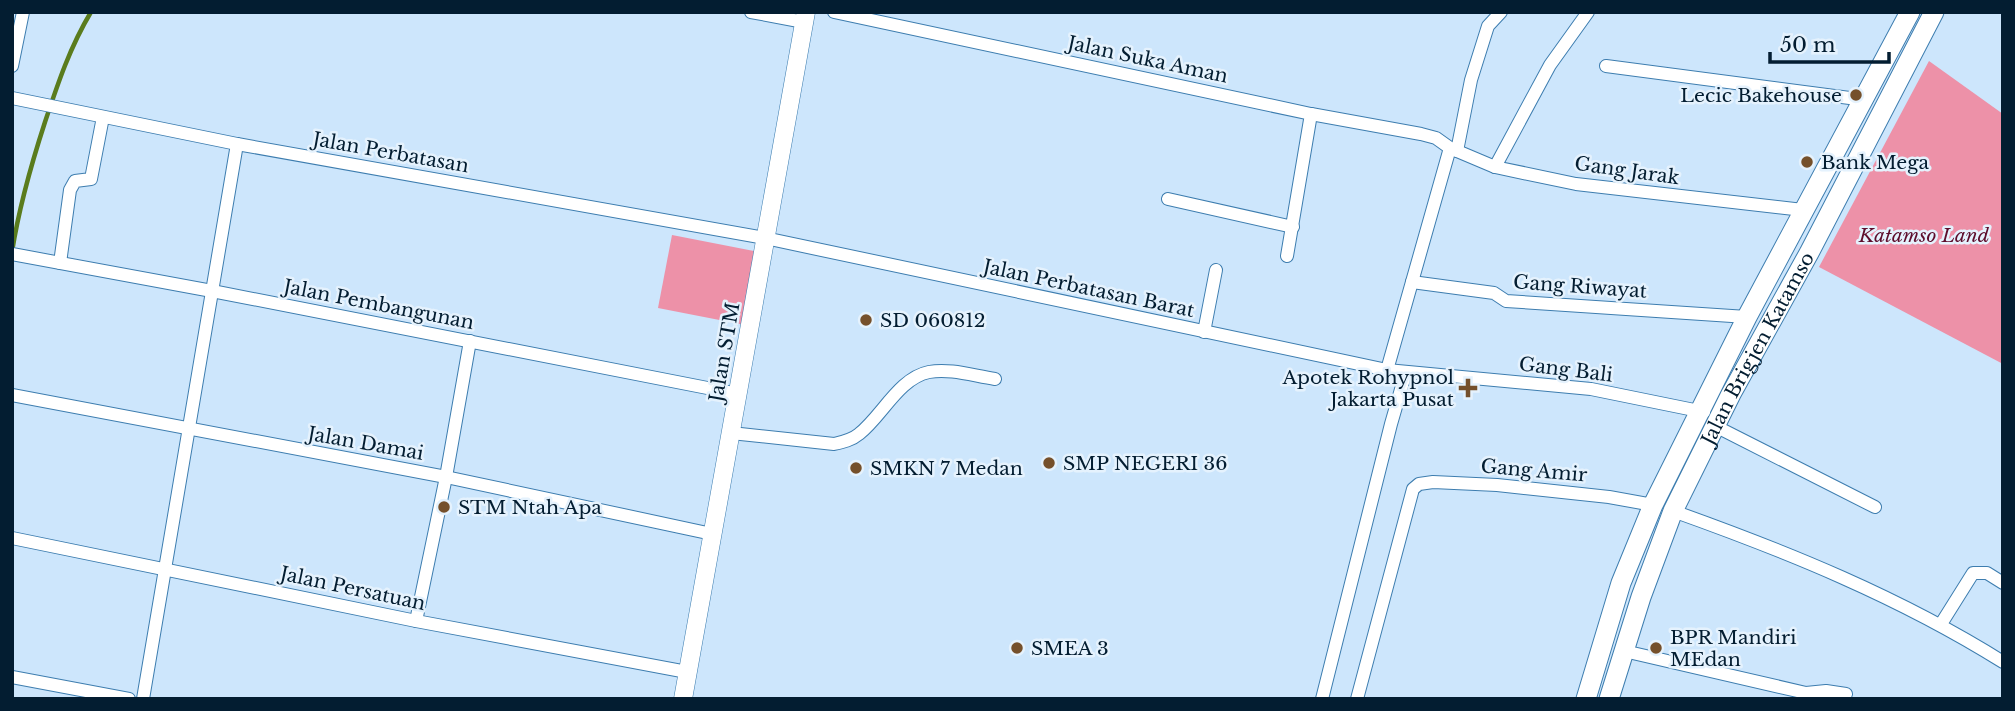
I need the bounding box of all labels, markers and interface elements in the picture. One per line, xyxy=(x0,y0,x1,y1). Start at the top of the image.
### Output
scale bar xyxy=(1770,21,1889,65)
street label: Jalan Suka Aman xyxy=(1063,31,1230,88)
text: 50 m xyxy=(1780,32,1836,58)
place label: Lecic Bakehouse xyxy=(1680,84,1842,107)
marker: Lecic Bakehouse xyxy=(1848,87,1864,103)
street label: Jalan Perbatasan xyxy=(308,127,471,178)
place label: Bank Mega xyxy=(1821,151,1930,174)
street label: Gang Jarak xyxy=(1573,152,1681,189)
marker: Bank Mega xyxy=(1799,154,1815,170)
park label: Katamso Land xyxy=(1858,224,1990,247)
street label: Jalan Brigjen Katamso xyxy=(1695,248,1819,451)
street label: Jalan Perbatasan Barat xyxy=(978,254,1197,322)
street label: Gang Riwayat xyxy=(1512,270,1648,303)
street label: Jalan Pembangunan xyxy=(279,274,476,334)
street label: Jalan STM xyxy=(704,300,745,407)
place label: SD 060812 xyxy=(880,309,986,332)
marker: SD 060812 xyxy=(858,312,874,328)
street label: Gang Bali xyxy=(1518,352,1615,387)
place label: Apotek Rohypnol Jakarta Pusat xyxy=(1281,366,1455,411)
marker: Apotek Rohypnol Jakarta Pusat xyxy=(1460,380,1476,396)
street label: Jalan Damai xyxy=(303,421,426,465)
place label: SMP NEGERI 36 xyxy=(1063,452,1227,475)
street label: Gang Amir xyxy=(1480,454,1588,487)
marker: SMP NEGERI 36 xyxy=(1041,455,1057,471)
place label: SMKN 7 Medan xyxy=(870,457,1023,480)
marker: SMKN 7 Medan xyxy=(848,460,864,476)
place label: STM Ntah Apa xyxy=(458,496,602,519)
marker: STM Ntah Apa xyxy=(436,499,452,515)
street label: Jalan Persatuan xyxy=(275,561,428,615)
place label: BPR Mandiri MEdan xyxy=(1670,626,1797,671)
place label: SMEA 3 xyxy=(1031,637,1109,660)
marker: SMEA 3 xyxy=(1009,640,1025,656)
marker: BPR Mandiri MEdan xyxy=(1648,640,1664,656)

